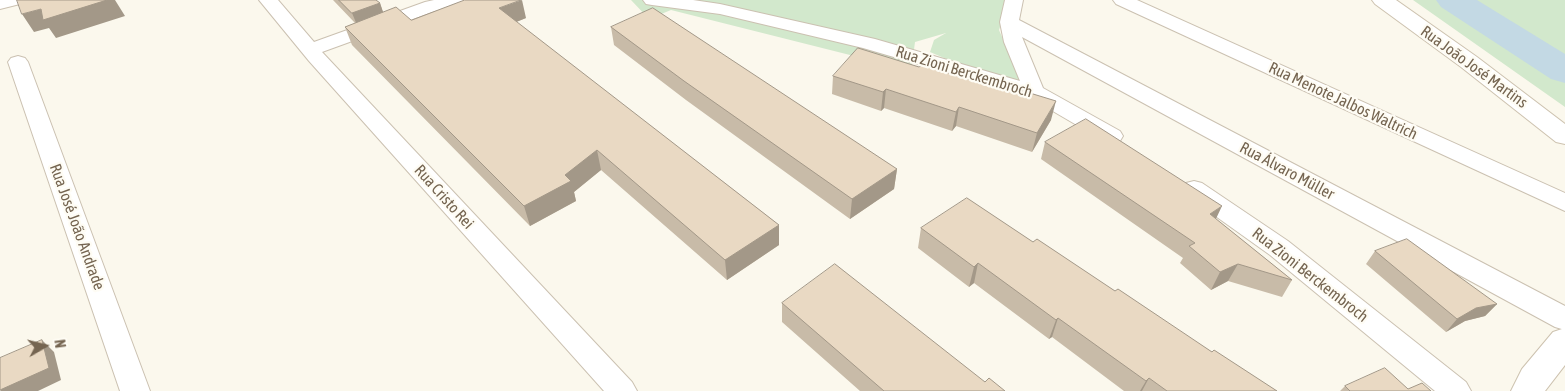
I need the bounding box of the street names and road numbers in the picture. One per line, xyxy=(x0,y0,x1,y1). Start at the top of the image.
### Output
street label: Rua João José Martins xyxy=(1417,22,1531,112)
street label: Rua Zioni Berckembroch xyxy=(893,42,1035,102)
street label: Rua Menote Jalbos Waltrich xyxy=(1266,58,1420,144)
street label: Rua Álvaro Müller xyxy=(1236,138,1338,204)
street label: Rua José João Andrade xyxy=(45,161,109,293)
street label: Rua Cristo Rei xyxy=(410,161,478,233)
street label: Rua Zioni Berckembroch xyxy=(1248,224,1372,326)

